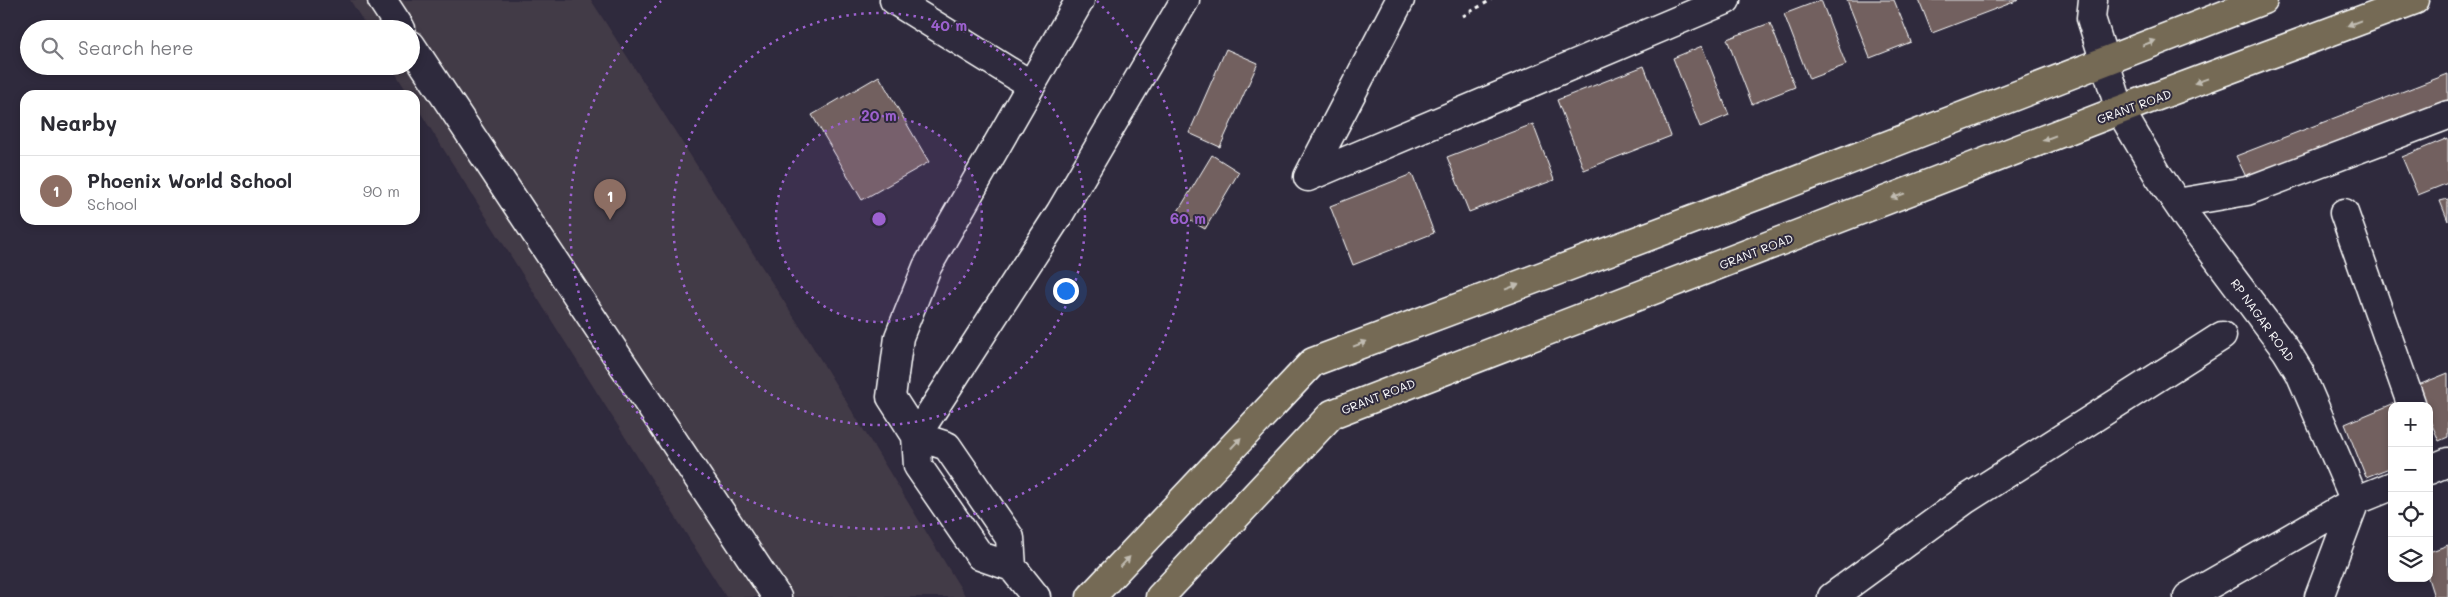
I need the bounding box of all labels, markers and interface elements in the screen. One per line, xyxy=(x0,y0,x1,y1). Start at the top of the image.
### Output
text: 40 m xyxy=(931,15,967,35)
search box xyxy=(20,20,420,75)
one-way arrow xyxy=(2346,20,2361,28)
icon: search xyxy=(38,34,66,62)
text: Search here xyxy=(78,35,194,60)
one-way arrow xyxy=(2142,39,2157,47)
one-way arrow xyxy=(2194,78,2209,85)
street label: GRANT ROAD xyxy=(2095,85,2173,127)
text: 20 m xyxy=(861,105,897,125)
text: Nearby xyxy=(40,109,117,136)
one-way arrow xyxy=(2041,134,2056,142)
text: Phoenix World School xyxy=(87,168,292,193)
pin: 1 xyxy=(594,179,626,220)
text: 1 xyxy=(52,180,60,201)
text: 90 m xyxy=(363,180,400,201)
text: School xyxy=(87,193,137,214)
one-way arrow xyxy=(1890,193,1905,200)
text: 60 m xyxy=(1170,208,1206,228)
centre of rings xyxy=(870,210,888,228)
street label: GRANT ROAD xyxy=(1717,230,1795,272)
street label: RP NAGAR ROAD xyxy=(2228,275,2298,365)
your location xyxy=(1053,278,1079,304)
one-way arrow xyxy=(1505,283,1520,291)
one-way arrow xyxy=(1353,340,1368,348)
street label: GRANT ROAD xyxy=(1339,375,1417,417)
map controls xyxy=(2388,402,2433,582)
button: + xyxy=(2388,402,2433,447)
one-way arrow xyxy=(1230,438,1242,450)
button: − xyxy=(2388,447,2433,492)
button: locate xyxy=(2388,492,2433,537)
button: layers xyxy=(2388,537,2433,582)
one-way arrow xyxy=(1119,556,1131,568)

